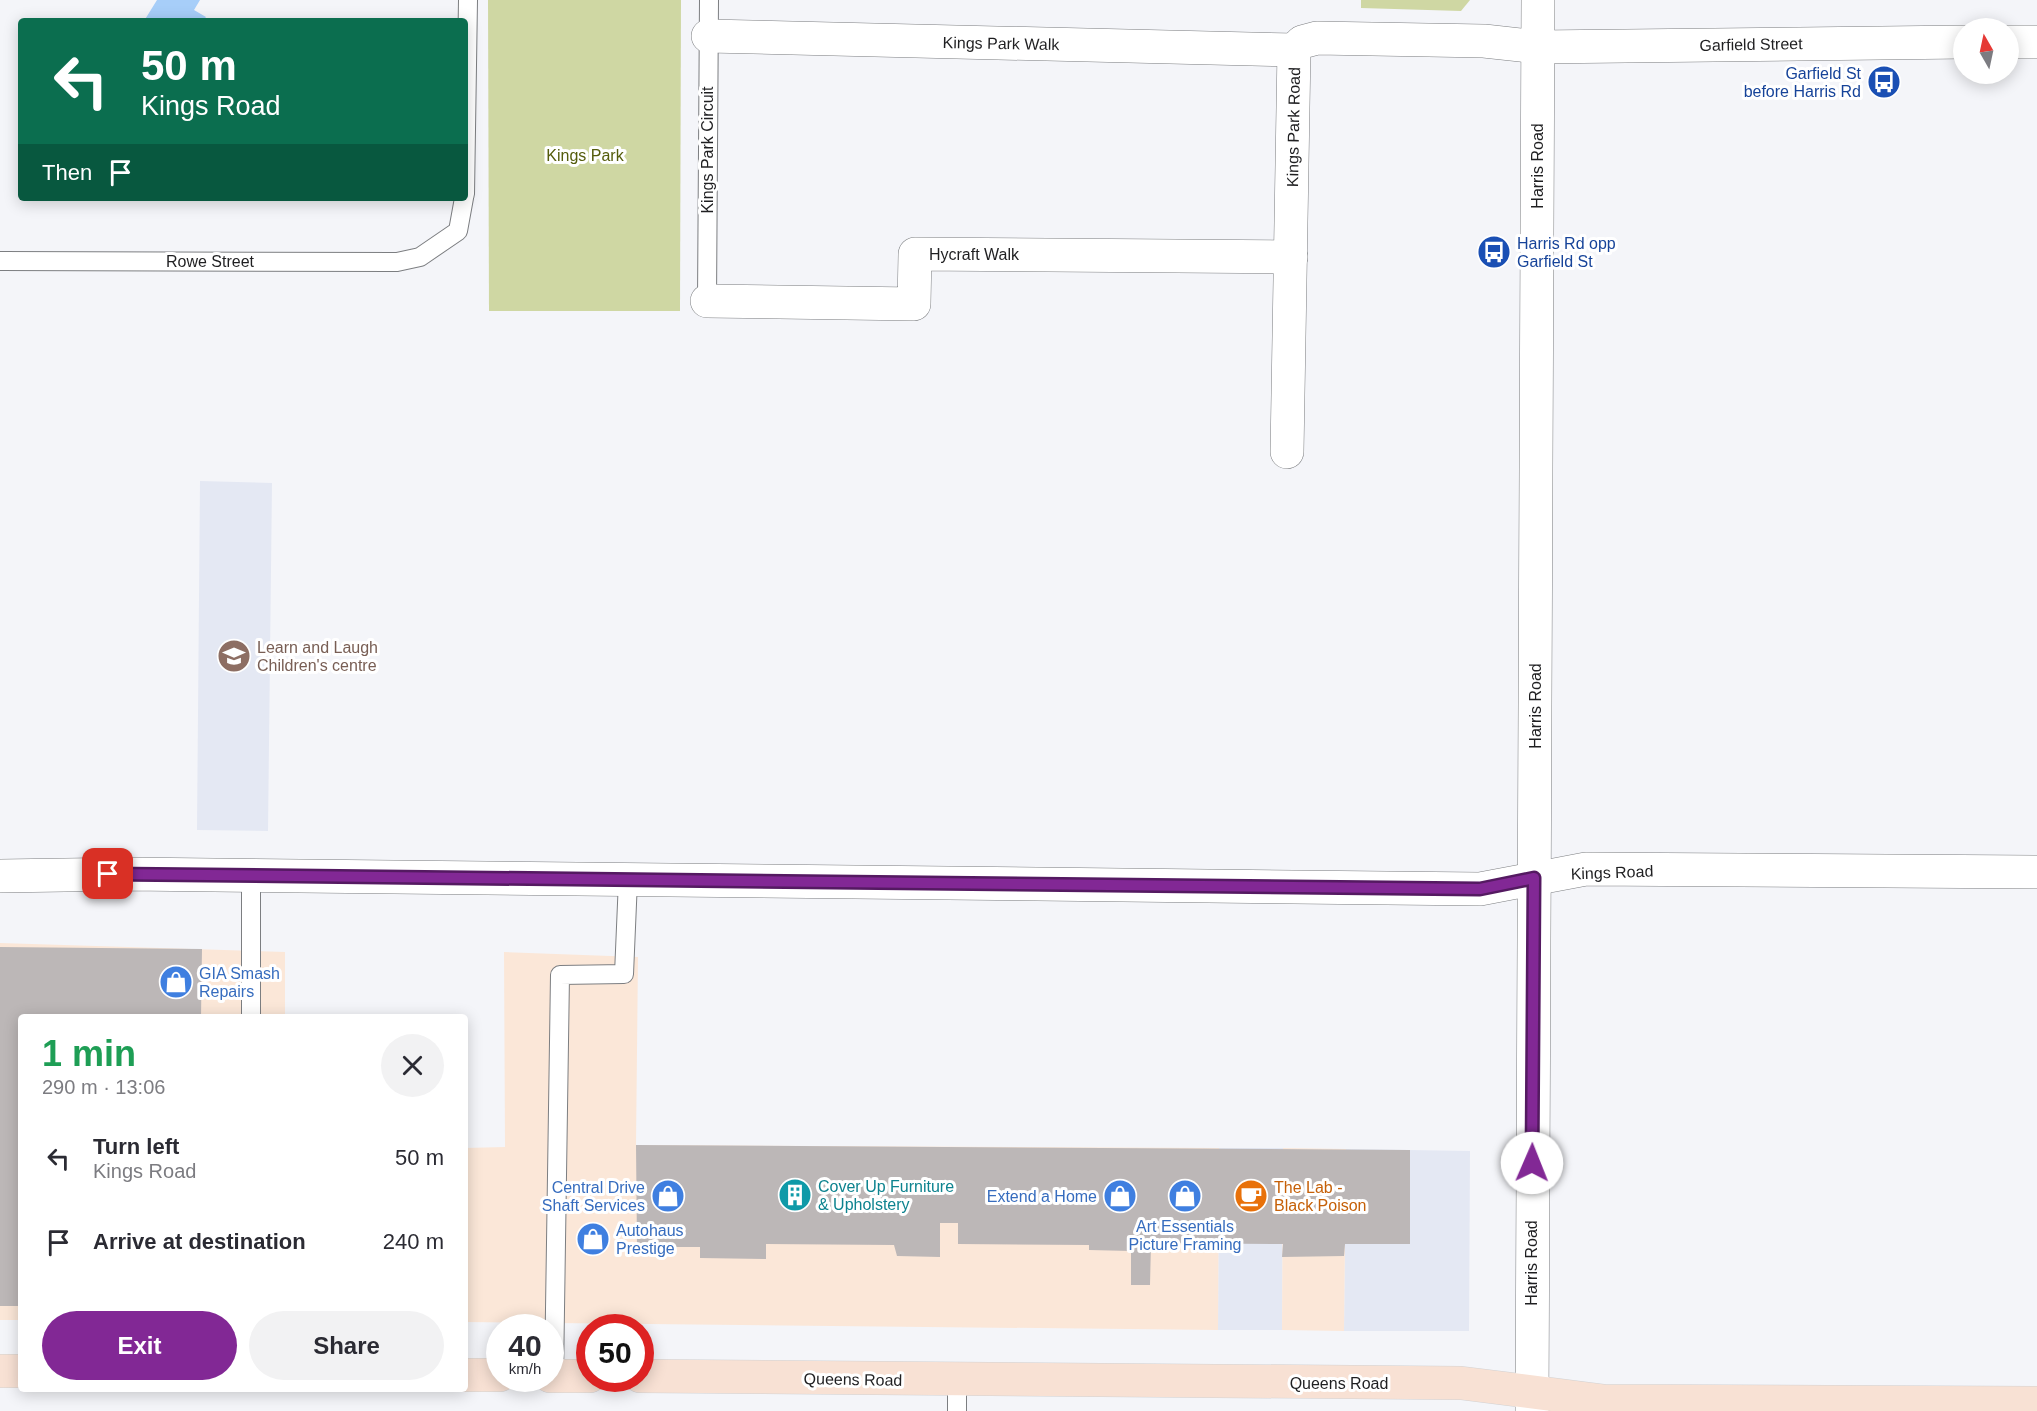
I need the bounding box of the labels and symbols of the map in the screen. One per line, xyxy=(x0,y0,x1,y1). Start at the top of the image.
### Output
north arrow xyxy=(1953,18,2019,84)
street label: Kings Park Walk xyxy=(942,34,1061,53)
street label: Garfield Street xyxy=(1699,35,1803,54)
bus stop icon: Garfield St before Harris Rd xyxy=(1866,64,1902,100)
place label: Garfield St before Harris Rd xyxy=(1744,65,1862,100)
street label: Kings Park Road xyxy=(1284,67,1303,187)
street label: Kings Park Circuit xyxy=(699,86,716,214)
street label: Harris Road xyxy=(1529,123,1546,209)
park label: Kings Park xyxy=(546,147,625,164)
bus stop icon: Harris Rd opp Garfield St xyxy=(1476,234,1512,270)
place label: Harris Rd opp Garfield St xyxy=(1517,235,1616,270)
street label: Hycraft Walk xyxy=(929,246,1020,263)
street label: Rowe Street xyxy=(166,253,255,270)
school or university icon: Learn and Laugh Children's centre xyxy=(216,638,252,674)
place label: Learn and Laugh Children's centre xyxy=(257,639,378,674)
street label: Harris Road xyxy=(1527,663,1544,749)
pin xyxy=(82,848,133,899)
street label: Kings Road xyxy=(1570,863,1654,882)
shop icon: GIA Smash Repairs xyxy=(158,964,194,1000)
place label: GIA Smash Repairs xyxy=(199,965,280,1000)
position arrow xyxy=(1500,1131,1564,1195)
building icon: Cover Up Furniture & Upholstery xyxy=(777,1177,813,1213)
shop icon: Central Drive Shaft Services xyxy=(650,1178,686,1214)
place label: Cover Up Furniture & Upholstery xyxy=(818,1178,954,1213)
shop icon: Extend a Home xyxy=(1102,1178,1138,1214)
shop icon: Art Essentials Picture Framing xyxy=(1167,1178,1203,1214)
cafe icon: The Lab - Black Poison xyxy=(1233,1178,1269,1214)
place label: Central Drive Shaft Services xyxy=(542,1179,645,1214)
place label: The Lab - Black Poison xyxy=(1274,1179,1367,1214)
place label: Extend a Home xyxy=(987,1188,1097,1205)
place label: Art Essentials Picture Framing xyxy=(1129,1218,1241,1253)
street label: Harris Road xyxy=(1523,1220,1540,1306)
shop icon: Autohaus Prestige xyxy=(575,1221,611,1257)
place label: Autohaus Prestige xyxy=(616,1222,684,1257)
speed limit sign: 50 xyxy=(576,1314,654,1392)
street label: Queens Road xyxy=(803,1370,902,1389)
street label: Queens Road xyxy=(1290,1375,1388,1392)

